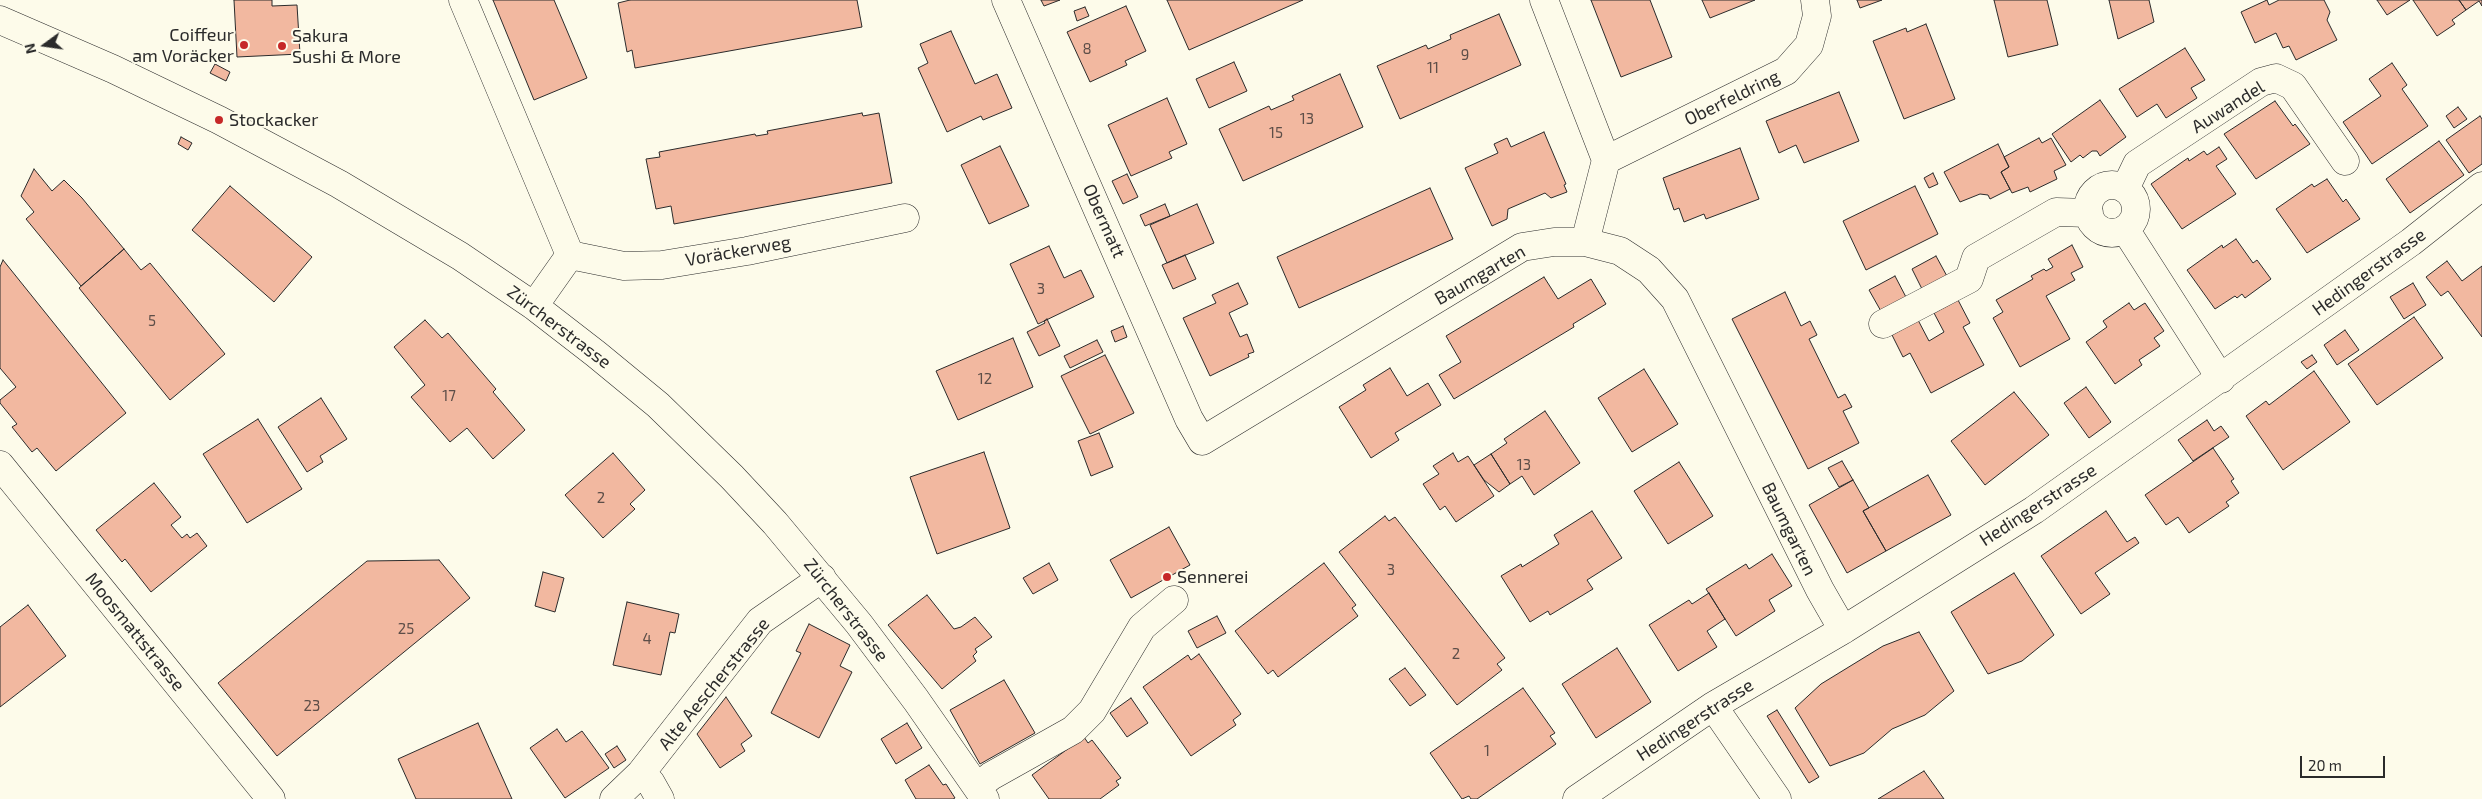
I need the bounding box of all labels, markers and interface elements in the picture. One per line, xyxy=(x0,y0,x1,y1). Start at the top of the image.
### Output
north arrow xyxy=(20,20,70,70)
place label: Coiffeur am Voräcker xyxy=(132,24,234,66)
place label: Sakura Sushi & More xyxy=(292,25,401,68)
marker: Coiffeur am Voräcker xyxy=(238,39,250,51)
marker: Sakura Sushi & More xyxy=(276,40,288,52)
house number: 8 xyxy=(1082,40,1092,58)
text: N xyxy=(20,42,39,56)
house number: 9 xyxy=(1461,46,1469,64)
house number: 11 xyxy=(1427,59,1439,77)
street label: Oberfeldring xyxy=(1681,66,1783,130)
street label: Auwandel xyxy=(2188,76,2268,138)
place label: Stockacker xyxy=(229,109,318,131)
house number: 13 xyxy=(1300,110,1314,128)
marker: Stockacker xyxy=(213,114,225,126)
house number: 15 xyxy=(1269,124,1283,142)
street label: Obermatt xyxy=(1078,181,1130,261)
street label: Hedingerstrasse xyxy=(2308,224,2430,320)
street label: Voräckerweg xyxy=(684,231,792,271)
street label: Baumgarten xyxy=(1431,240,1529,310)
house number: 3 xyxy=(1037,280,1045,298)
street label: Zürcherstrasse xyxy=(503,281,615,373)
house number: 5 xyxy=(148,312,156,330)
house number: 12 xyxy=(978,370,992,388)
house number: 17 xyxy=(442,387,456,405)
house number: 13 xyxy=(1517,456,1531,474)
street label: Hedingerstrasse xyxy=(1976,459,2100,551)
street label: Baumgarten xyxy=(1757,479,1821,579)
house number: 2 xyxy=(597,489,605,507)
street label: Zürcherstrasse xyxy=(799,554,893,666)
house number: 3 xyxy=(1387,561,1395,579)
place label: Sennerei xyxy=(1177,566,1248,588)
street label: Moosmattstrasse xyxy=(81,569,189,695)
marker: Sennerei xyxy=(1161,571,1173,583)
street label: Alte Aescherstrasse xyxy=(654,613,774,755)
house number: 25 xyxy=(398,620,414,638)
house number: 4 xyxy=(642,630,652,648)
house number: 2 xyxy=(1452,645,1460,663)
street label: Hedingerstrasse xyxy=(1633,674,1757,766)
house number: 23 xyxy=(304,697,320,715)
house number: 1 xyxy=(1484,742,1490,760)
scale bar xyxy=(2302,746,2387,778)
text: 20 m xyxy=(2308,756,2342,774)

